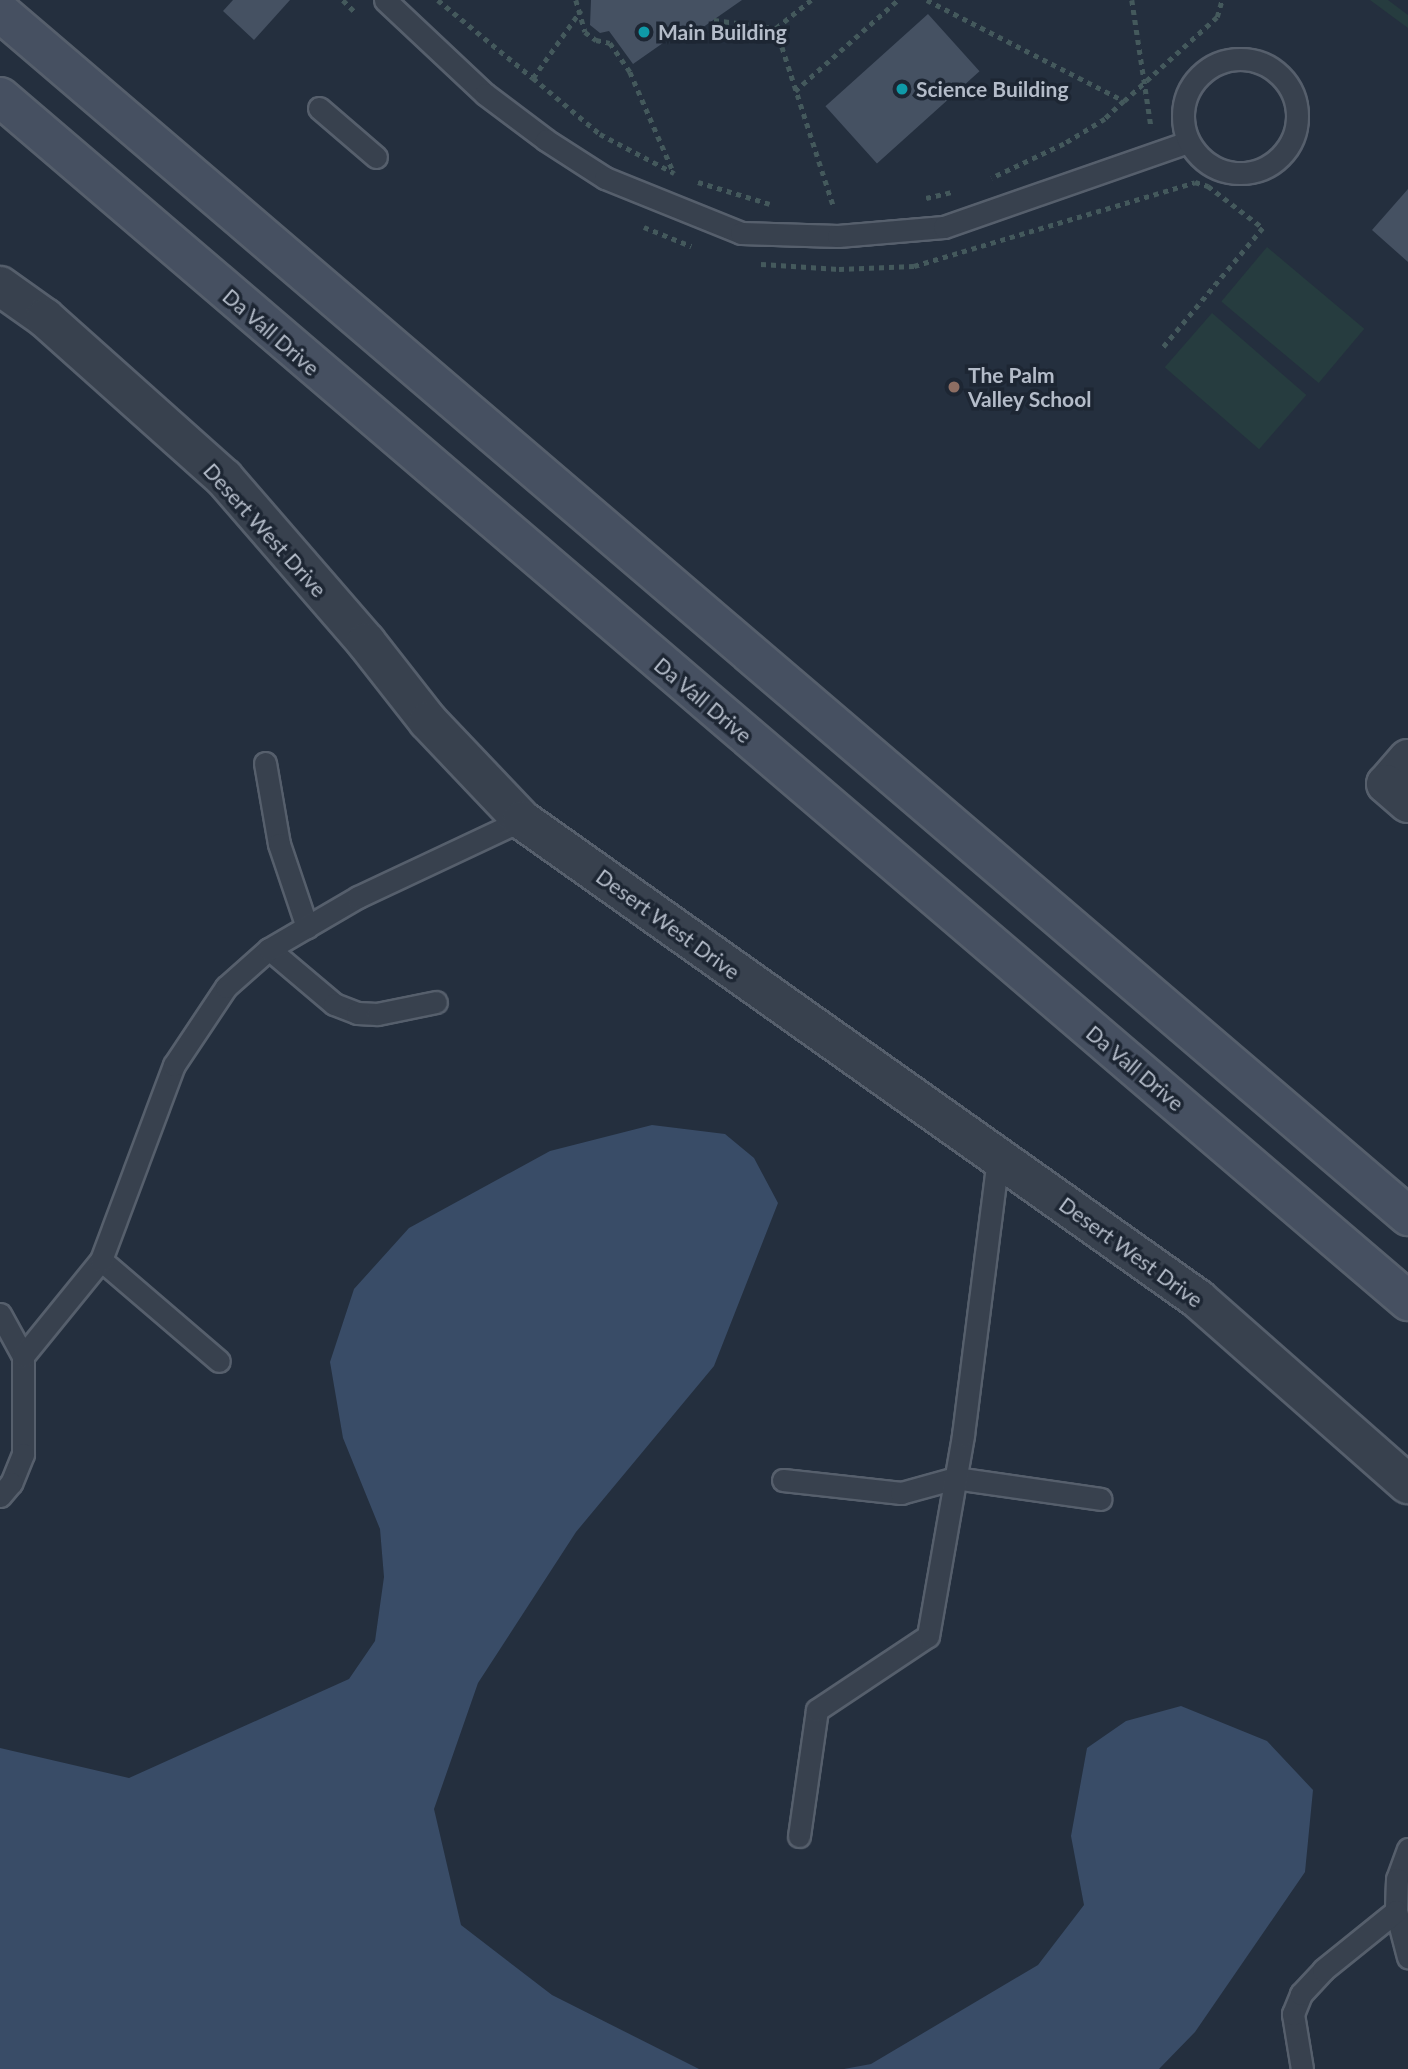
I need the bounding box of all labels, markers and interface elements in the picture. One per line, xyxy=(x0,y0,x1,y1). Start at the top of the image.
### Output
place label: Main Building xyxy=(658,19,787,45)
marker: Main Building xyxy=(636,24,652,40)
place label: Science Building xyxy=(916,76,1068,102)
marker: Science Building xyxy=(894,81,910,97)
street label: Da Vall Drive xyxy=(217,283,325,381)
place label: The Palm Valley School xyxy=(968,362,1092,412)
marker: The Palm Valley School xyxy=(946,379,962,395)
street label: Desert West Drive xyxy=(198,458,332,602)
street label: Da Vall Drive xyxy=(649,652,757,748)
street label: Desert West Drive xyxy=(591,863,745,985)
street label: Da Vall Drive xyxy=(1081,1020,1189,1116)
street label: Desert West Drive xyxy=(1054,1191,1208,1313)

